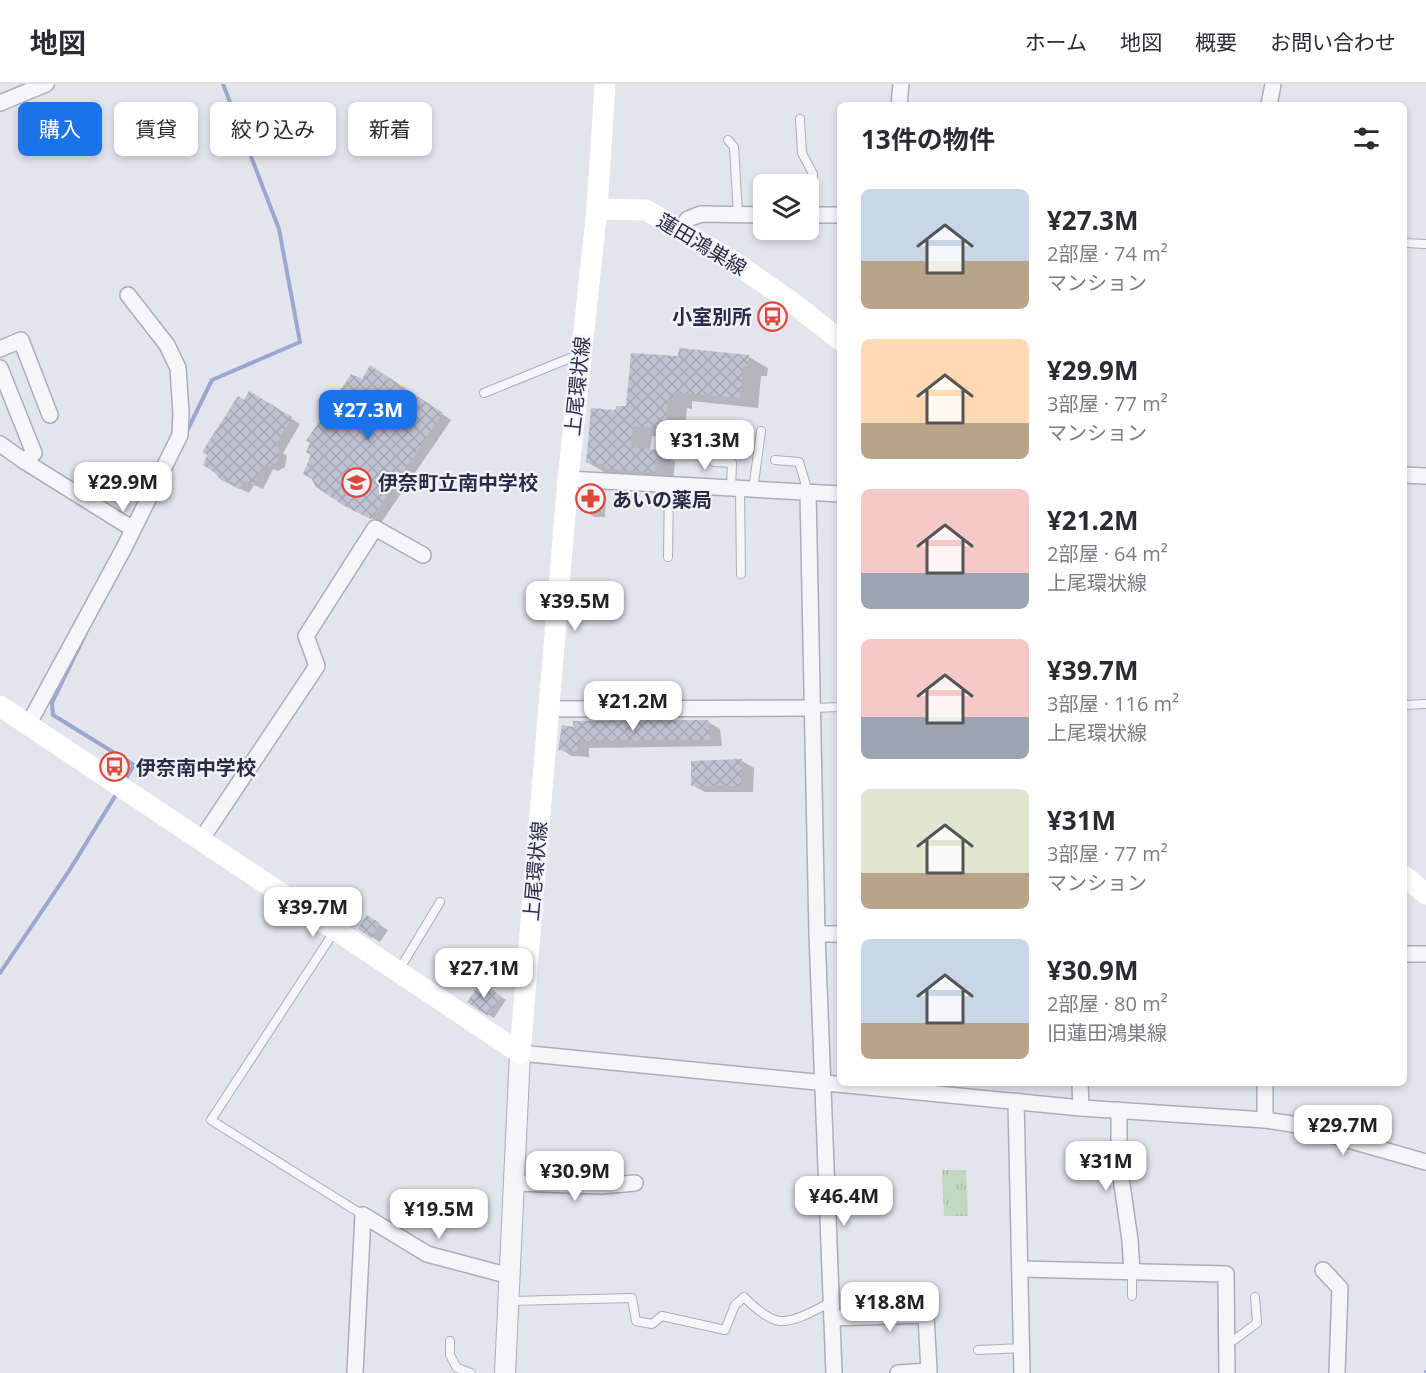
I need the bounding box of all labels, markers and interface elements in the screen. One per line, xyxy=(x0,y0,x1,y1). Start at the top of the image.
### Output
text: 地図 xyxy=(30,23,86,61)
text: ホーム xyxy=(1025,28,1087,56)
text: 地図 xyxy=(1120,28,1162,56)
text: 概要 xyxy=(1195,28,1237,56)
text: お問い合わせ xyxy=(1270,28,1396,56)
chip: 購入 xyxy=(18,102,102,156)
chip: 賃貸 xyxy=(114,102,198,156)
chip: 絞り込み xyxy=(210,102,336,156)
chip: 新着 xyxy=(348,102,432,156)
text: 13件の物件 xyxy=(861,121,995,157)
icon: filters xyxy=(1350,122,1383,155)
map controls xyxy=(753,174,819,240)
button: layers xyxy=(753,174,819,240)
text: ¥27.3M xyxy=(1047,202,1138,238)
street label: 蓮田鴻巣線 xyxy=(652,207,752,281)
icon: home xyxy=(909,213,981,285)
text: 2部屋 · 74 m² xyxy=(1047,240,1168,267)
text: マンション xyxy=(1047,269,1147,296)
bus stop icon: 小室別所 xyxy=(757,300,789,332)
place label: 小室別所 xyxy=(672,303,752,330)
street label: 上尾環状線 xyxy=(558,335,596,437)
text: ¥29.9M xyxy=(1047,352,1138,388)
icon: home xyxy=(909,363,981,435)
pin: ¥27.3M xyxy=(319,390,417,441)
text: 3部屋 · 77 m² xyxy=(1047,390,1168,417)
text: ¥27.3M xyxy=(333,396,403,423)
text: マンション xyxy=(1047,419,1147,446)
pin: ¥31.3M xyxy=(656,420,754,471)
text: ¥31.3M xyxy=(670,426,740,453)
pin: ¥29.9M xyxy=(74,462,172,513)
school or university icon: 伊奈町立南中学校 xyxy=(341,466,373,498)
text: ¥29.9M xyxy=(88,468,158,495)
place label: 伊奈町立南中学校 xyxy=(378,469,538,496)
pharmacy icon: あいの薬局 xyxy=(575,483,607,515)
place label: あいの薬局 xyxy=(612,486,712,513)
text: ¥21.2M xyxy=(1047,502,1138,538)
icon: home xyxy=(909,513,981,585)
text: 2部屋 · 64 m² xyxy=(1047,540,1168,567)
text: 上尾環状線 xyxy=(1047,569,1147,596)
pin: ¥39.5M xyxy=(526,581,624,632)
text: ¥39.5M xyxy=(540,587,610,614)
text: ¥39.7M xyxy=(1047,652,1138,688)
icon: home xyxy=(909,663,981,735)
pin: ¥21.2M xyxy=(584,681,682,732)
text: ¥21.2M xyxy=(598,687,668,714)
text: 3部屋 · 116 m² xyxy=(1047,690,1179,717)
text: 上尾環状線 xyxy=(1047,719,1147,746)
bus stop icon: 伊奈南中学校 xyxy=(99,751,131,783)
place label: 伊奈南中学校 xyxy=(136,754,256,781)
text: ¥31M xyxy=(1047,802,1116,838)
icon: home xyxy=(909,813,981,885)
street label: 上尾環状線 xyxy=(517,820,553,922)
text: 3部屋 · 77 m² xyxy=(1047,840,1168,867)
text: マンション xyxy=(1047,869,1147,896)
pin: ¥39.7M xyxy=(264,887,362,938)
text: ¥39.7M xyxy=(278,893,348,920)
pin: ¥27.1M xyxy=(435,948,533,999)
text: ¥30.9M xyxy=(1047,952,1138,988)
text: ¥27.1M xyxy=(449,954,519,981)
icon: home xyxy=(909,963,981,1035)
text: 2部屋 · 80 m² xyxy=(1047,990,1168,1017)
text: 旧蓮田鴻巣線 xyxy=(1047,1019,1167,1046)
pin: ¥29.7M xyxy=(1294,1105,1392,1156)
text: ¥29.7M xyxy=(1308,1111,1378,1138)
pin: ¥31M xyxy=(1070,1141,1142,1192)
text: ¥31M xyxy=(1079,1147,1133,1174)
pin: ¥30.9M xyxy=(526,1151,624,1202)
text: ¥30.9M xyxy=(540,1157,610,1184)
pin: ¥46.4M xyxy=(795,1176,893,1227)
text: ¥46.4M xyxy=(809,1182,879,1209)
pin: ¥19.5M xyxy=(390,1189,488,1240)
text: ¥19.5M xyxy=(404,1195,474,1222)
pin: ¥18.8M xyxy=(841,1282,939,1333)
text: ¥18.8M xyxy=(855,1288,925,1315)

